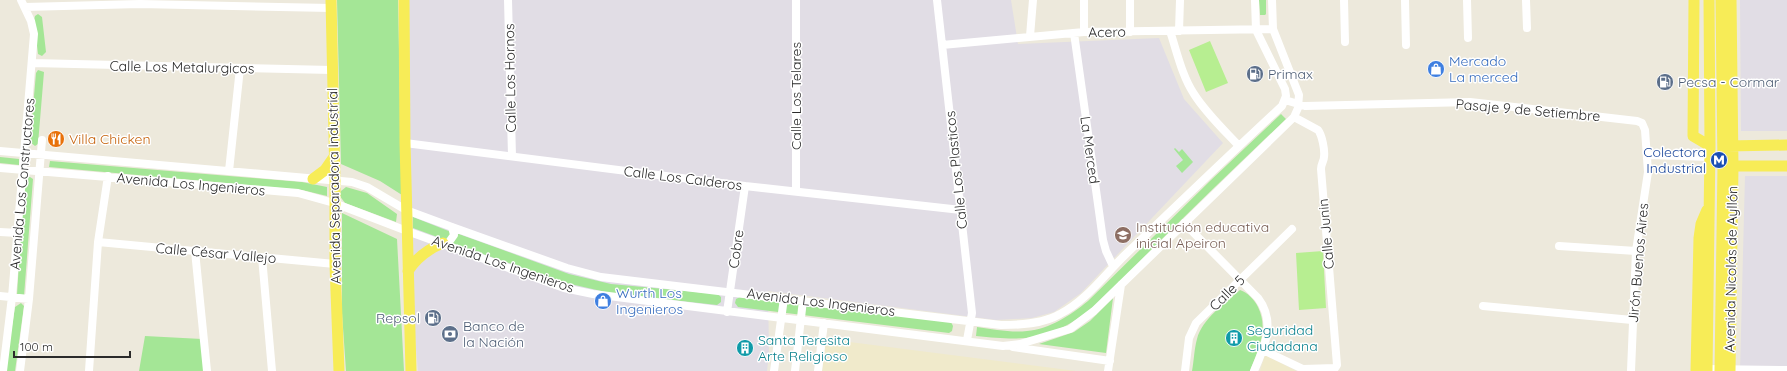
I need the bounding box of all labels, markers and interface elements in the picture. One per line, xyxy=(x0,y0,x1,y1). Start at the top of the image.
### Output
street label: Calle Los Hornos xyxy=(500,23,520,133)
street label: Acero xyxy=(1088,23,1126,41)
street label: Calle Los Telares xyxy=(787,42,805,150)
place label: Mercado La merced xyxy=(1449,52,1518,86)
street label: Calle Los Metalurgicos xyxy=(109,57,255,77)
shop icon: Mercado La merced xyxy=(1426,59,1446,79)
fuel station icon: Primax xyxy=(1245,64,1265,84)
place label: Primax xyxy=(1268,65,1313,83)
fuel station icon: Pecsa - Cormar xyxy=(1655,72,1675,92)
place label: Pecsa - Cormar xyxy=(1678,73,1780,91)
street label: Avenida Separadora Industrial xyxy=(323,88,345,284)
street label: Pasaje 9 de Setiembre xyxy=(1455,95,1601,125)
street label: Avenida Los Constructores xyxy=(6,97,38,271)
street label: Calle Los Plasticos xyxy=(941,110,971,230)
street label: La Merced xyxy=(1076,115,1104,185)
restaurant icon: Villa Chicken xyxy=(46,129,66,149)
place label: Villa Chicken xyxy=(69,130,151,148)
place label: Colectora Industrial xyxy=(1643,143,1706,177)
metro station icon: Colectora Industrial xyxy=(1709,150,1729,170)
street label: Calle Los Calderos xyxy=(623,162,743,194)
street label: Avenida Los Ingenieros xyxy=(116,169,266,199)
street label: Avenida Nicolás de Ayllón xyxy=(1721,186,1741,352)
street label: Calle Junin xyxy=(1314,198,1338,270)
street label: Jirón Buenos Aires xyxy=(1624,202,1652,324)
place label: Institución educativa inicial Apeiron xyxy=(1136,218,1269,252)
school or university icon: Institución educativa inicial Apeiron xyxy=(1113,225,1133,245)
street label: Cobre xyxy=(724,228,748,270)
street label: Avenida Los Ingenieros xyxy=(430,231,576,297)
street label: Calle César Vallejo xyxy=(155,239,277,267)
street label: Calle 5 xyxy=(1205,271,1249,315)
place label: Wurth Los Ingenieros xyxy=(616,284,683,318)
street label: Avenida Los Ingenieros xyxy=(746,284,896,320)
shop icon: Wurth Los Ingenieros xyxy=(593,291,613,311)
fuel station icon: Repsol xyxy=(423,308,443,328)
place label: Repsol xyxy=(376,309,420,327)
place label: Banco de la Nación xyxy=(463,317,525,351)
place label: Seguridad Ciudadana xyxy=(1247,321,1318,355)
bank icon: Banco de la Nación xyxy=(440,324,460,344)
building icon: Seguridad Ciudadana xyxy=(1224,328,1244,348)
place label: Santa Teresita Arte Religioso xyxy=(758,331,850,365)
scale bar xyxy=(14,333,130,359)
building icon: Santa Teresita Arte Religioso xyxy=(735,338,755,358)
text: 100 m xyxy=(20,339,53,354)

